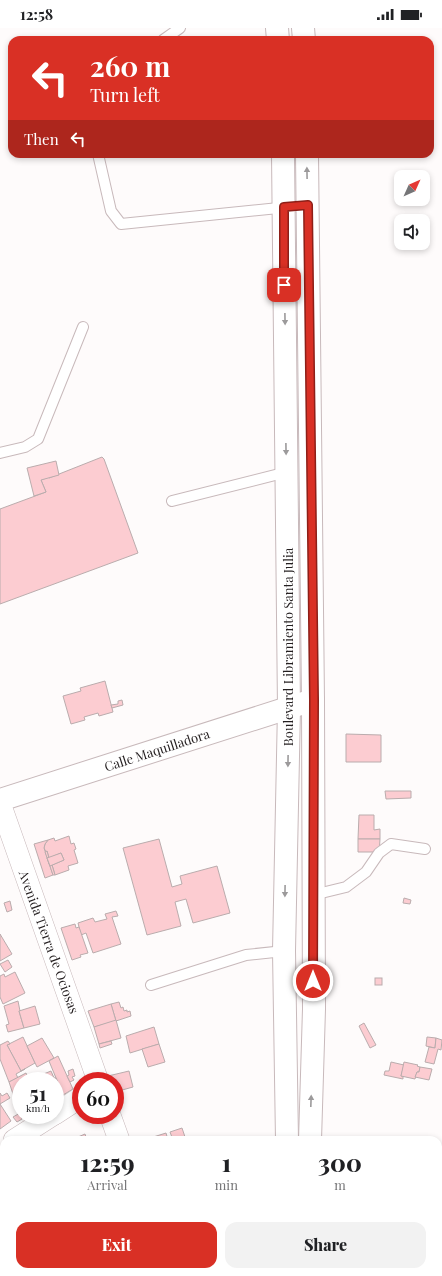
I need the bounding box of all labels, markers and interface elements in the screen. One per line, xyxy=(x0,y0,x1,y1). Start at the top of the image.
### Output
text: 12:58 xyxy=(20,4,53,24)
text: 260 m xyxy=(90,47,170,84)
icon: left xyxy=(24,52,76,104)
text: Turn left xyxy=(90,83,160,107)
icon: left xyxy=(67,128,89,150)
text: Then xyxy=(24,129,59,149)
one-way arrow xyxy=(304,166,310,179)
north arrow xyxy=(394,170,430,206)
map controls xyxy=(394,170,430,250)
button: sound xyxy=(394,214,430,250)
pin xyxy=(267,268,301,302)
icon: arrive xyxy=(273,274,295,296)
one-way arrow xyxy=(282,313,288,326)
one-way arrow xyxy=(283,443,290,455)
street label: Boulevard Libramiento Santa Julia xyxy=(279,547,296,746)
street label: Calle Maquilladora xyxy=(102,724,212,775)
one-way arrow xyxy=(285,755,291,768)
street label: Avenida Tierra de Ociosas xyxy=(15,867,83,1016)
one-way arrow xyxy=(282,885,289,897)
position arrow xyxy=(292,960,334,1002)
speed limit sign: 60 xyxy=(72,1072,124,1124)
text: 51 xyxy=(30,1079,46,1106)
one-way arrow xyxy=(308,1094,314,1107)
text: km/h xyxy=(26,1101,50,1115)
text: 12:59 xyxy=(80,1146,135,1178)
text: 1 xyxy=(222,1146,231,1178)
text: 300 xyxy=(318,1146,362,1178)
text: Arrival xyxy=(87,1176,127,1193)
text: min xyxy=(215,1176,238,1193)
text: m xyxy=(334,1176,346,1193)
button: Exit xyxy=(16,1222,217,1268)
button: Share xyxy=(225,1222,426,1268)

